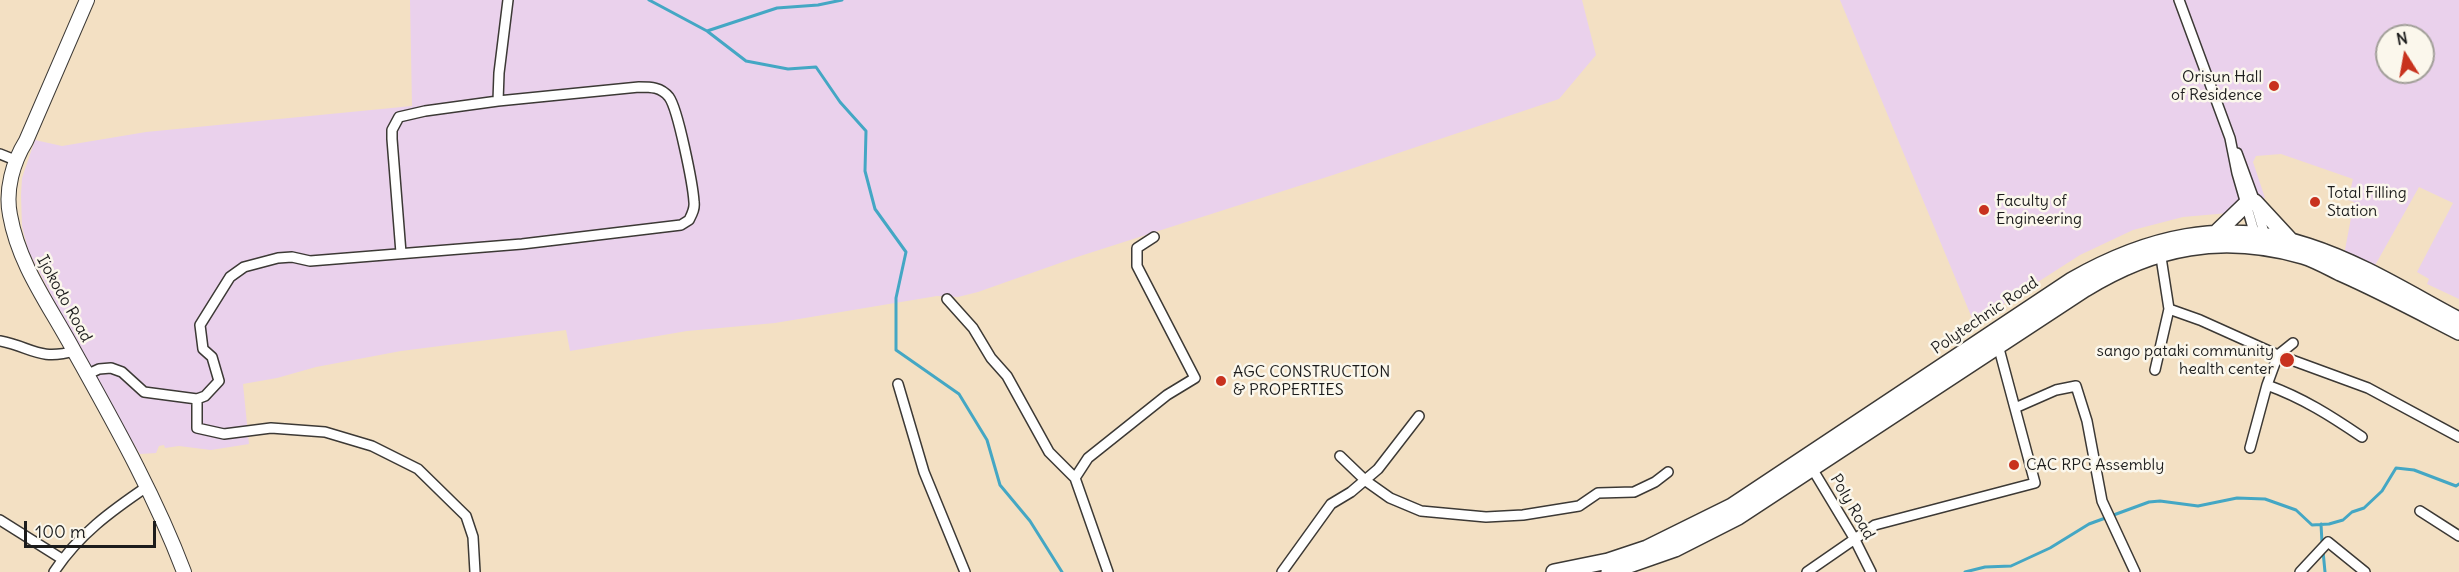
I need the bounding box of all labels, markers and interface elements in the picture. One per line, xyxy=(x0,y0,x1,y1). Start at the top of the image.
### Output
north arrow xyxy=(2375,24,2435,84)
text: N xyxy=(2395,27,2409,49)
place label: Orisun Hall of Residence xyxy=(2171,67,2262,105)
marker: Orisun Hall of Residence xyxy=(2267,79,2281,93)
place label: Total Filling Station xyxy=(2327,183,2407,221)
place label: Faculty of Engineering xyxy=(1996,191,2082,229)
marker: Total Filling Station xyxy=(2308,195,2322,209)
marker: Faculty of Engineering xyxy=(1977,203,1991,217)
street label: Ijokodo Road xyxy=(32,252,96,346)
street label: Polytechnic Road xyxy=(1928,273,2042,359)
place label: sango pataki community health center xyxy=(2097,341,2274,379)
marker: sango pataki community health center xyxy=(2278,351,2296,369)
place label: AGC CONSTRUCTION & PROPERTIES xyxy=(1233,362,1390,400)
marker: AGC CONSTRUCTION & PROPERTIES xyxy=(1214,374,1228,388)
place label: CAC RPC Assembly xyxy=(2026,455,2164,475)
marker: CAC RPC Assembly xyxy=(2007,458,2021,472)
street label: Poly Road xyxy=(1826,471,1878,543)
scale bar xyxy=(27,509,159,547)
text: 100 m xyxy=(35,520,86,543)

